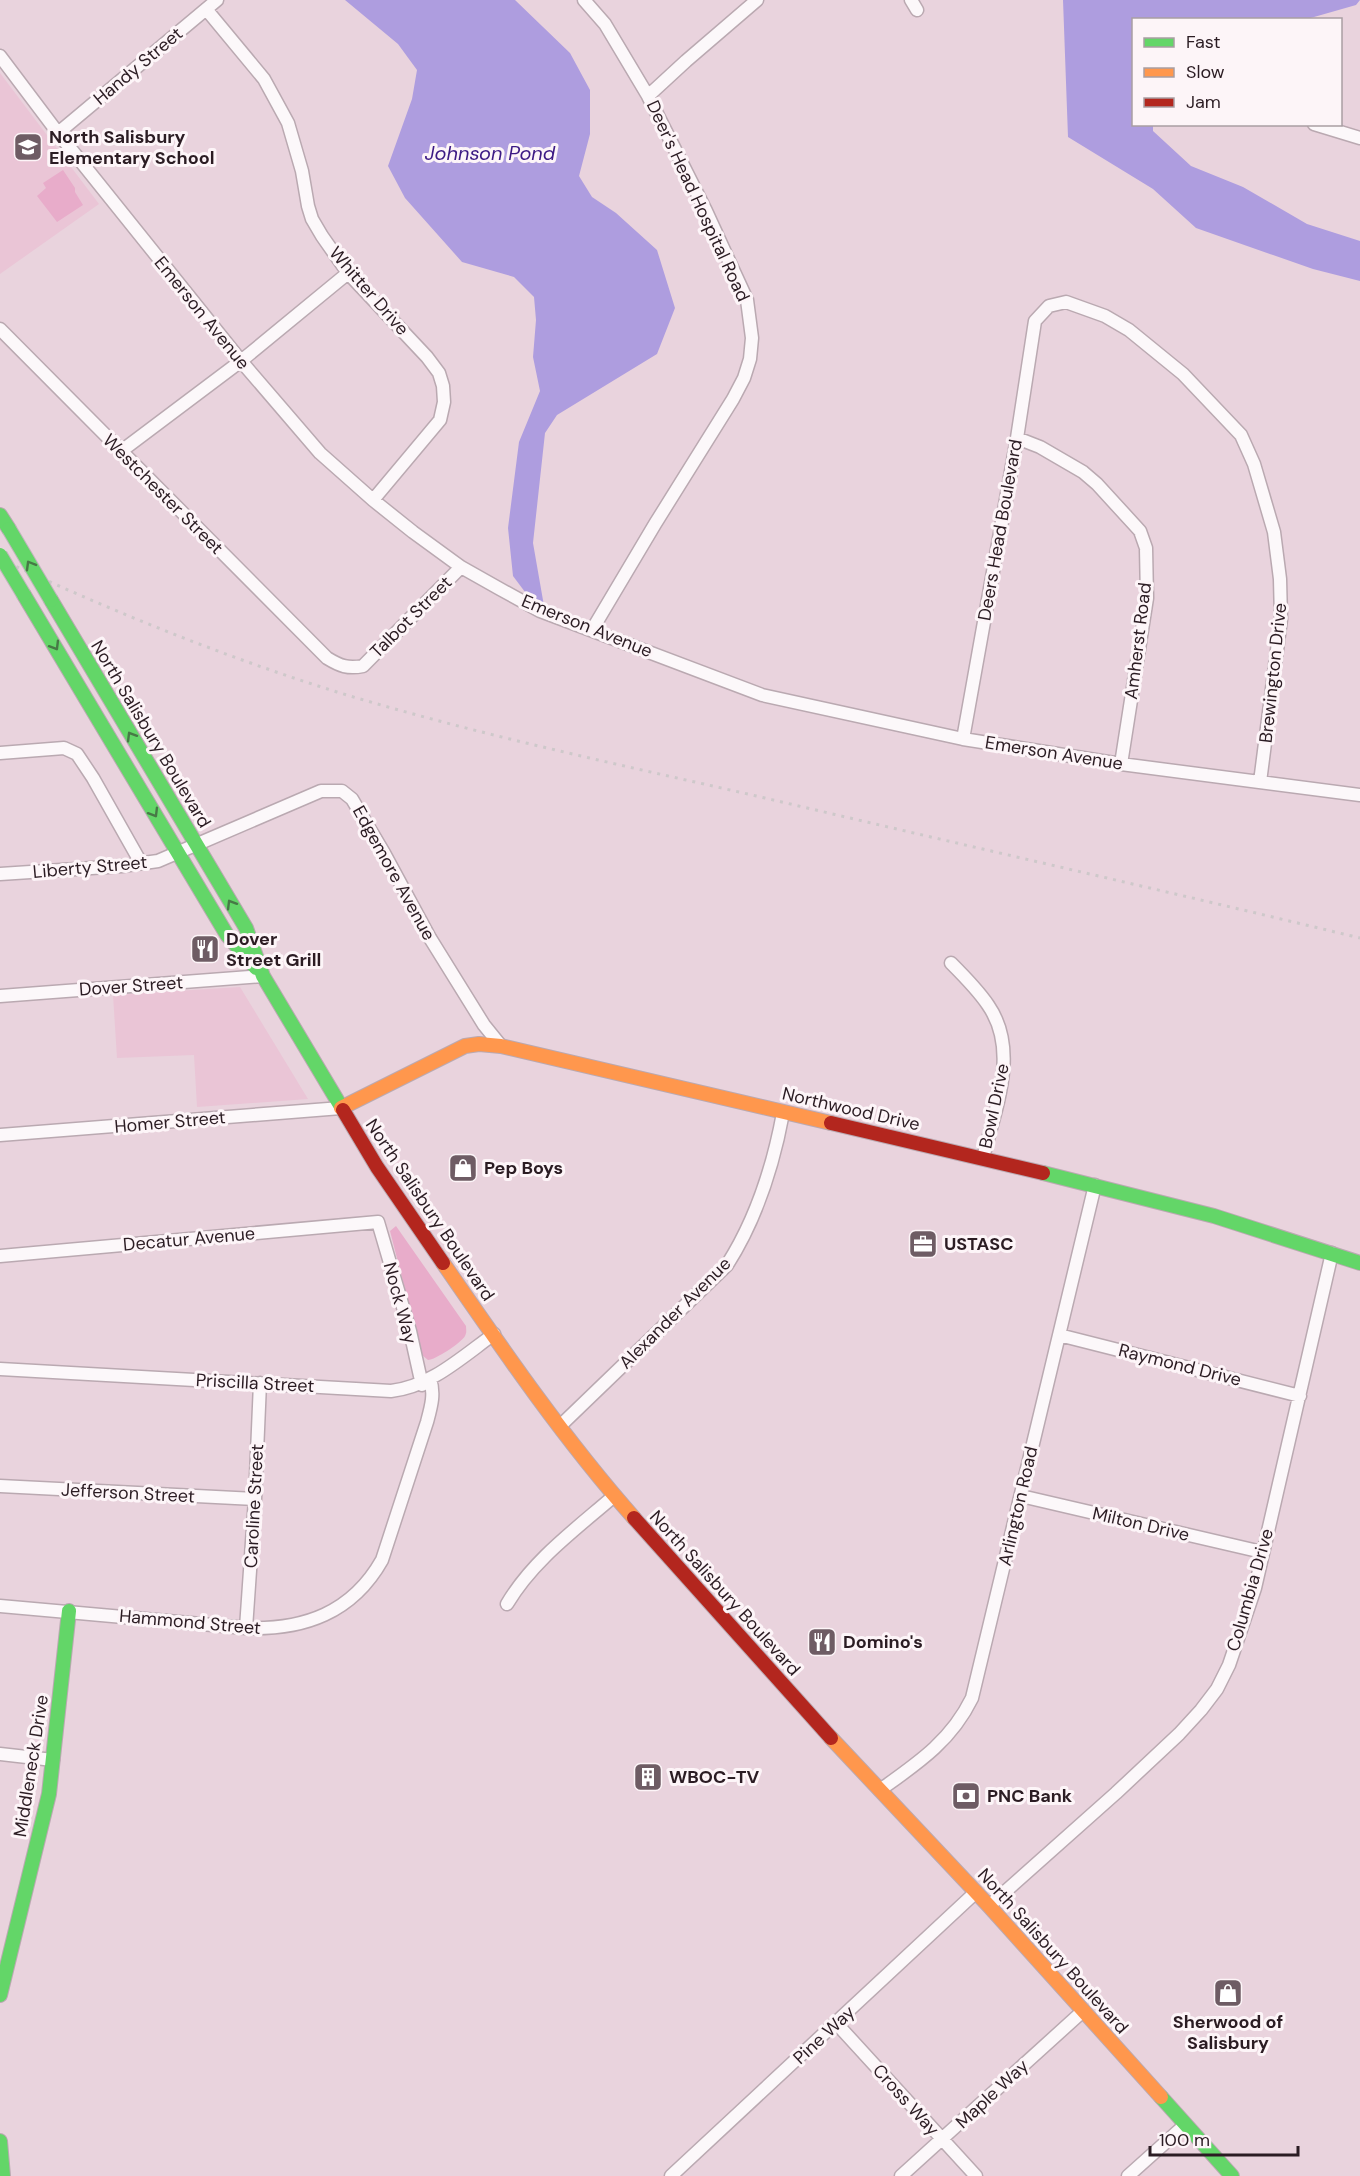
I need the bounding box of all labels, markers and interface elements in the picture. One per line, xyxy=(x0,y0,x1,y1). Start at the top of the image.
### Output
legend xyxy=(1132,18,1342,126)
street label: Handy Street xyxy=(88,22,188,110)
text: Fast xyxy=(1186,30,1221,54)
text: Slow xyxy=(1186,60,1225,84)
text: Jam xyxy=(1186,90,1221,114)
street label: Deer's Head Hospital Road xyxy=(641,96,755,306)
place label: North Salisbury Elementary School xyxy=(49,125,215,170)
school or university icon: North Salisbury Elementary School xyxy=(12,131,44,163)
water label: Johnson Pond xyxy=(425,140,556,166)
street label: Whitter Drive xyxy=(324,242,414,340)
street label: Emerson Avenue xyxy=(149,251,255,375)
street label: Westchester Street xyxy=(98,429,228,559)
street label: Deers Head Boulevard xyxy=(972,437,1028,623)
one-way arrow xyxy=(25,561,37,571)
street label: Talbot Street xyxy=(365,571,457,663)
street label: Amherst Road xyxy=(1119,581,1157,701)
street label: Emerson Avenue xyxy=(518,589,656,663)
street label: Brewington Drive xyxy=(1254,602,1292,744)
street label: North Salisbury Boulevard xyxy=(85,636,217,832)
one-way arrow xyxy=(47,640,59,650)
street label: Emerson Avenue xyxy=(983,730,1125,776)
one-way arrow xyxy=(127,732,138,742)
street label: Edgemore Avenue xyxy=(347,801,441,945)
one-way arrow xyxy=(147,807,159,817)
street label: Liberty Street xyxy=(32,850,148,884)
one-way arrow xyxy=(227,900,239,910)
place label: Dover Street Grill xyxy=(226,927,321,972)
restaurant icon: Dover Street Grill xyxy=(189,933,221,965)
street label: Dover Street xyxy=(78,970,184,1002)
street label: Bowl Drive xyxy=(973,1061,1015,1151)
street label: Northwood Drive xyxy=(780,1081,922,1137)
street label: Homer Street xyxy=(113,1105,227,1139)
street label: North Salisbury Boulevard xyxy=(360,1114,500,1306)
shop icon: Pep Boys xyxy=(447,1152,479,1184)
place label: Pep Boys xyxy=(484,1156,563,1180)
street label: Decatur Avenue xyxy=(122,1221,256,1257)
office icon: USTASC xyxy=(907,1228,939,1260)
place label: USTASC xyxy=(944,1232,1013,1256)
street label: Alexander Avenue xyxy=(614,1252,736,1374)
street label: Nock Way xyxy=(378,1260,422,1346)
street label: Raymond Drive xyxy=(1116,1338,1244,1392)
street label: Priscilla Street xyxy=(195,1368,315,1398)
street label: Caroline Street xyxy=(239,1443,269,1569)
street label: Arlington Road xyxy=(993,1444,1043,1568)
street label: Jefferson Street xyxy=(61,1478,195,1508)
street label: Milton Drive xyxy=(1090,1501,1192,1547)
street label: North Salisbury Boulevard xyxy=(644,1505,806,1681)
street label: Columbia Drive xyxy=(1221,1526,1279,1654)
street label: Hammond Street xyxy=(118,1604,262,1640)
restaurant icon: Domino's xyxy=(806,1626,838,1658)
place label: Domino's xyxy=(843,1630,923,1654)
street label: Middleneck Drive xyxy=(8,1693,54,1839)
building icon: WBOC-TV xyxy=(632,1761,664,1793)
place label: WBOC-TV xyxy=(669,1765,759,1789)
bank icon: PNC Bank xyxy=(950,1780,982,1812)
place label: PNC Bank xyxy=(987,1784,1073,1808)
street label: North Salisbury Boulevard xyxy=(972,1863,1134,2039)
shop icon: Sherwood of Salisbury xyxy=(1212,1977,1244,2009)
street label: Pine Way xyxy=(788,2000,860,2070)
place label: Sherwood of Salisbury xyxy=(1173,2010,1283,2055)
street label: Maple Way xyxy=(950,2054,1034,2134)
street label: Cross Way xyxy=(867,2059,945,2141)
scale bar xyxy=(1150,2119,1298,2157)
text: 100 m xyxy=(1159,2128,1210,2152)

